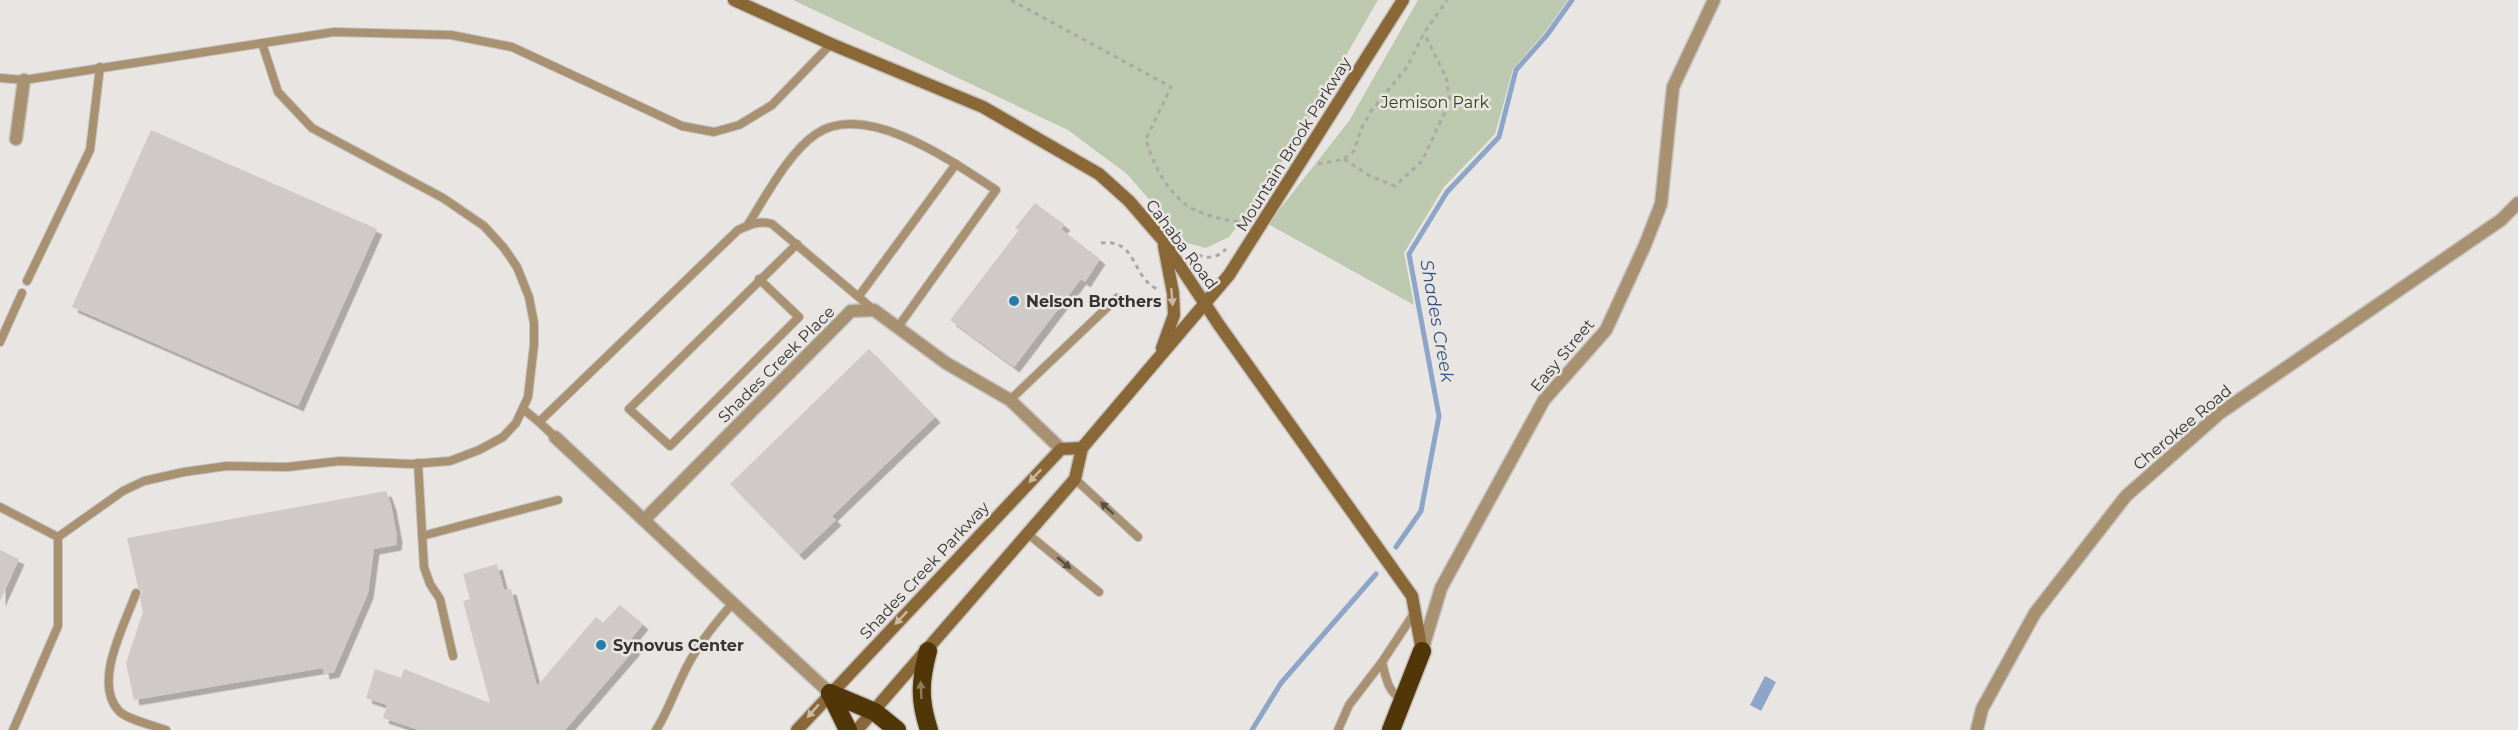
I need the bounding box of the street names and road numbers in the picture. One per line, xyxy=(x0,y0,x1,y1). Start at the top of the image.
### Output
street label: Mountain Brook Parkway xyxy=(1232,53,1355,235)
street label: Cahaba Road xyxy=(1142,196,1221,293)
street label: Shades Creek Place xyxy=(714,302,839,427)
street label: Easy Street xyxy=(1526,315,1599,396)
street label: Cherokee Road xyxy=(2129,381,2235,474)
street label: Shades Creek Parkway xyxy=(856,497,993,643)

